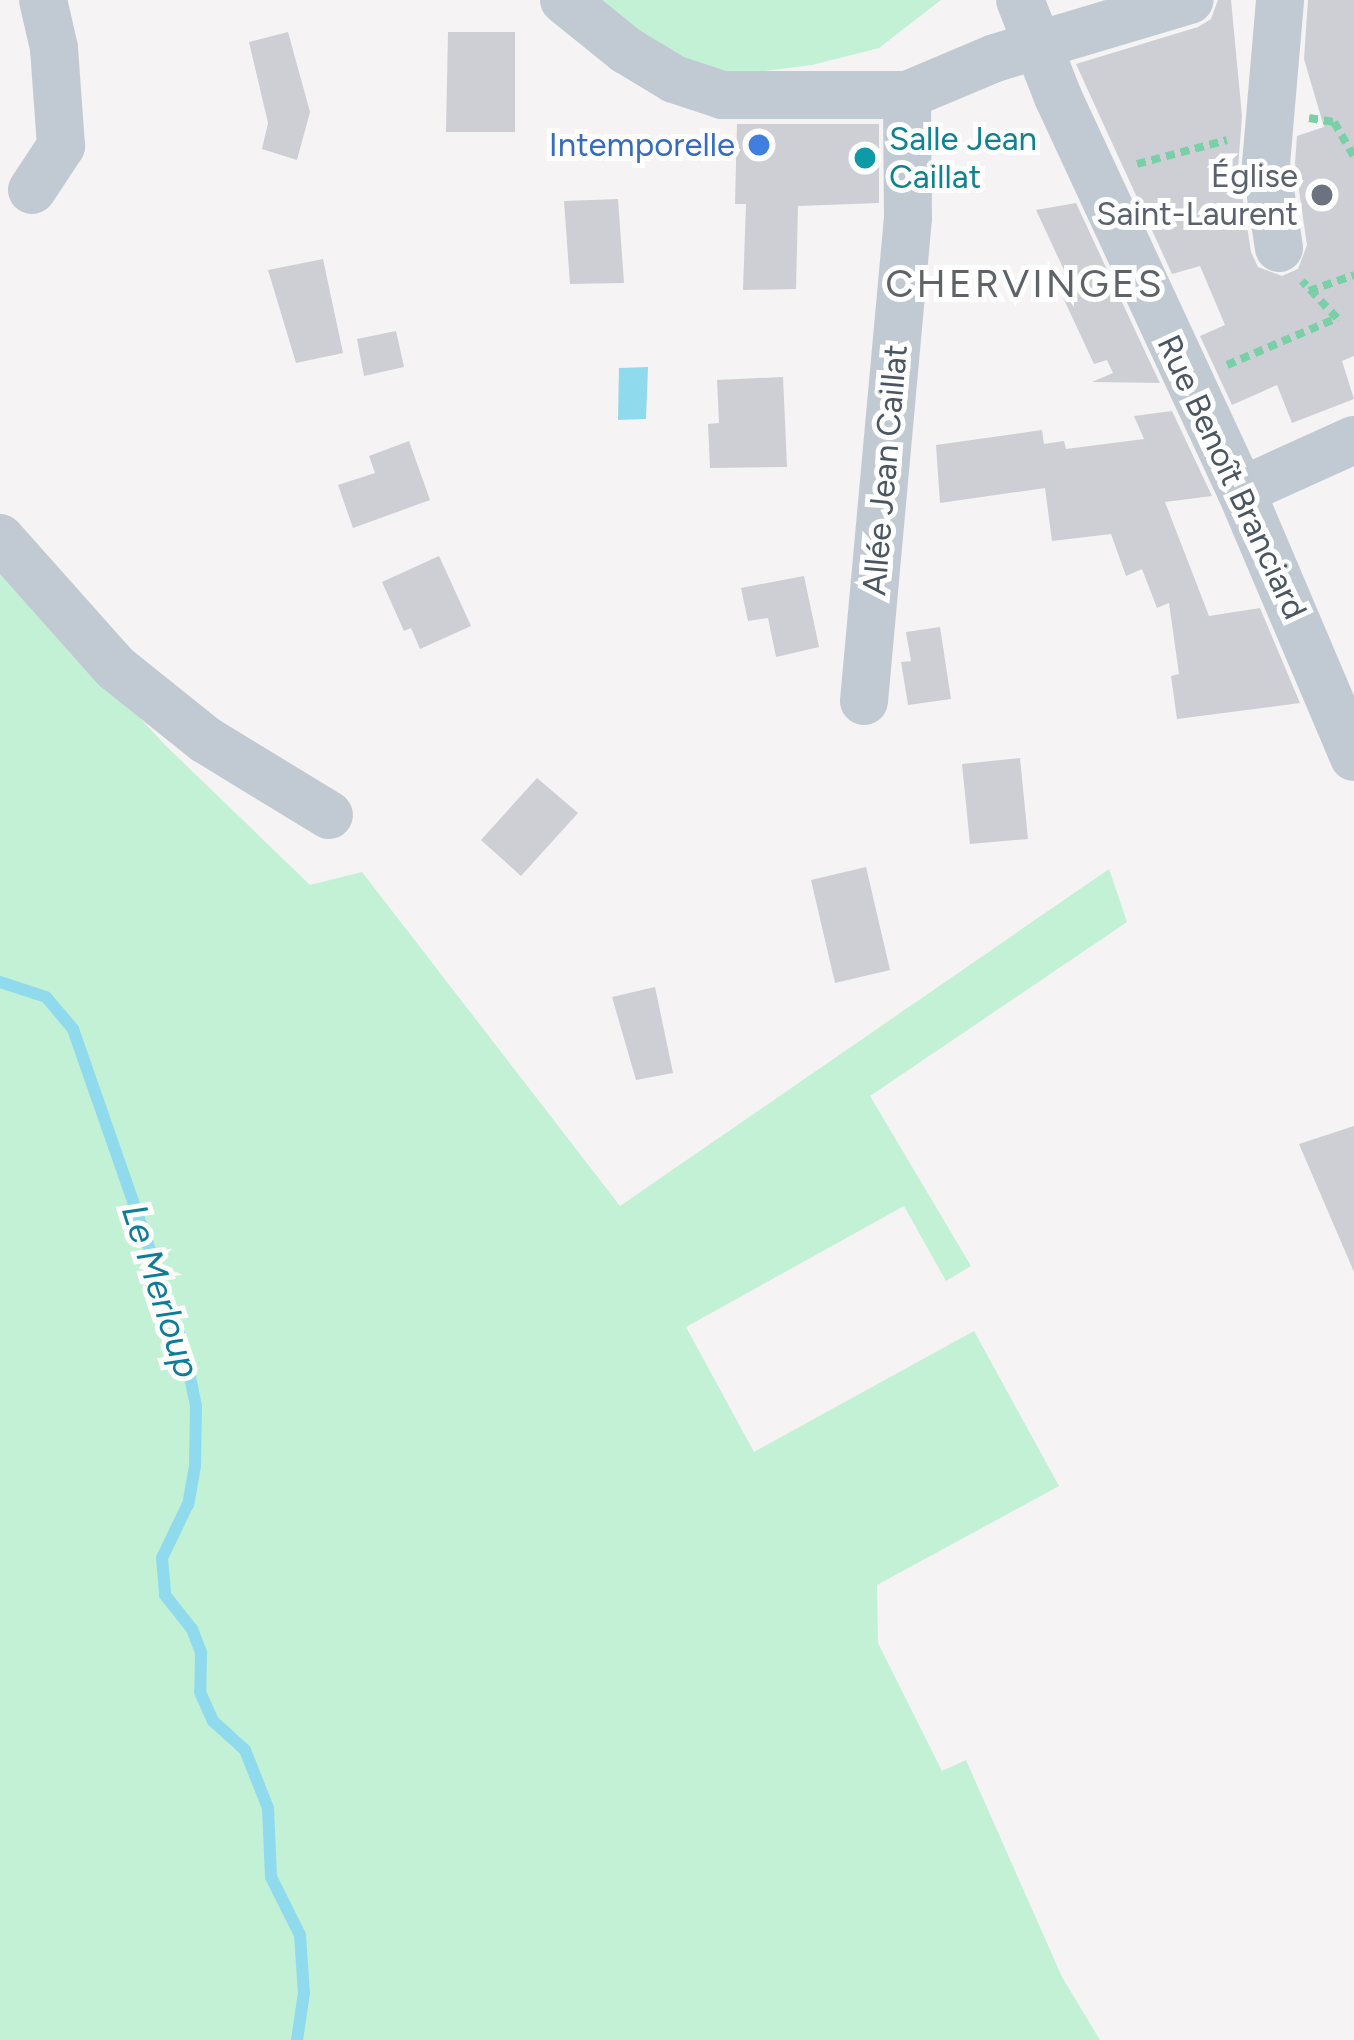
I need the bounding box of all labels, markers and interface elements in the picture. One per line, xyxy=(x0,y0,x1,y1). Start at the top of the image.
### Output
place label: Salle Jean Caillat xyxy=(889,119,1037,197)
place label: Intemporelle xyxy=(549,125,735,165)
marker: Intemporelle xyxy=(746,132,772,158)
marker: Salle Jean Caillat xyxy=(852,145,878,171)
place label: Église Saint-Laurent xyxy=(1096,156,1298,234)
marker: Église Saint-Laurent xyxy=(1309,182,1335,208)
district label: CHERVINGES xyxy=(885,261,1165,307)
street label: Rue Benoît Branciard xyxy=(1149,329,1315,625)
street label: Allée Jean Caillat xyxy=(854,343,916,597)
water label: Le Merloup xyxy=(113,1199,209,1383)

